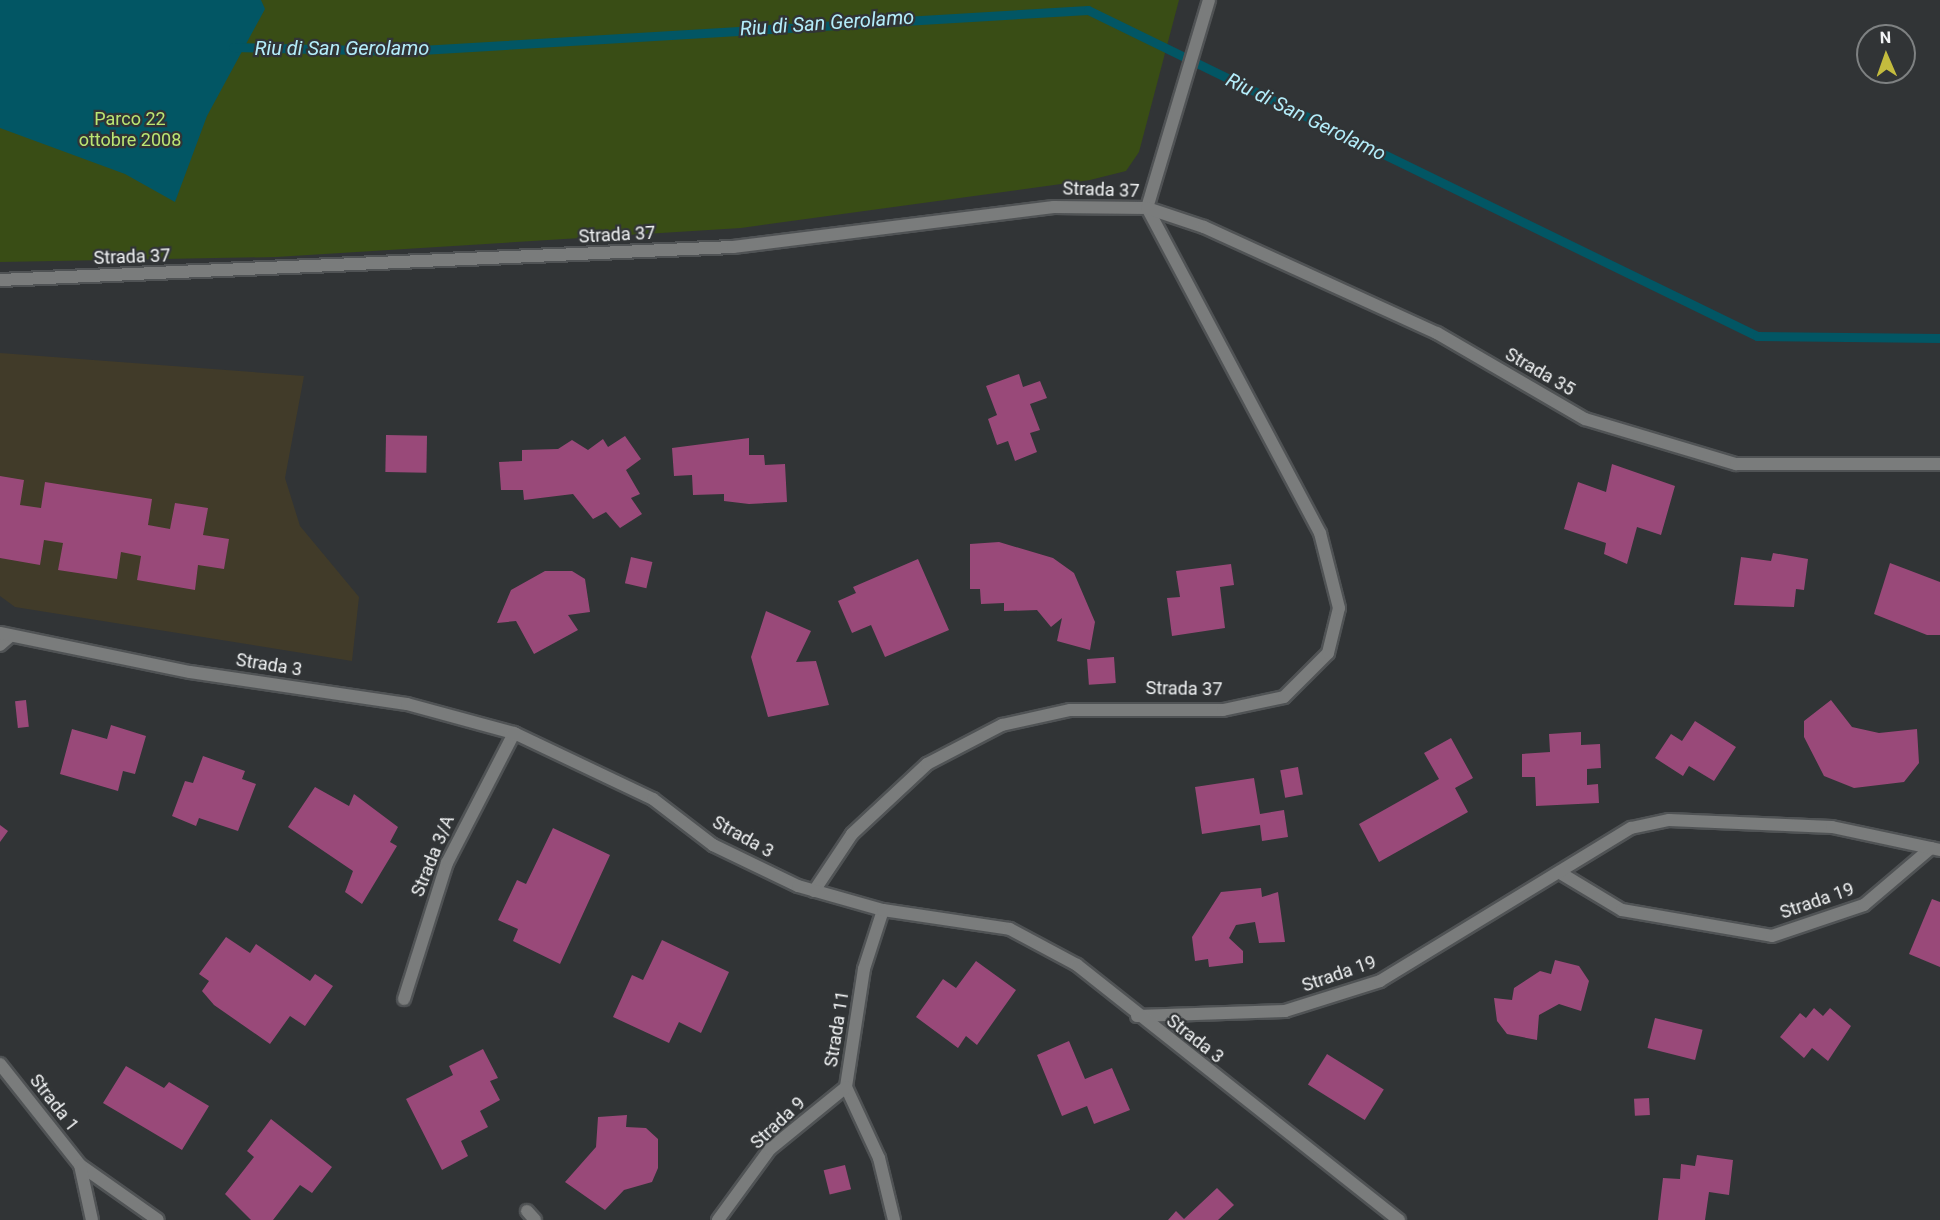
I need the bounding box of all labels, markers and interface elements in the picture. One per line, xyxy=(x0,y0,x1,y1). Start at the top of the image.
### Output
water label: Riu di San Gerolamo xyxy=(739,5,915,41)
north arrow xyxy=(1856,24,1916,84)
text: N xyxy=(1879,28,1891,47)
water label: Riu di San Gerolamo xyxy=(255,36,429,60)
water label: Riu di San Gerolamo xyxy=(1222,68,1390,166)
park label: Parco 22 ottobre 2008 xyxy=(79,109,181,152)
street label: Strada 37 xyxy=(1062,178,1140,202)
street label: Strada 37 xyxy=(578,222,656,248)
street label: Strada 37 xyxy=(93,245,171,269)
street label: Strada 35 xyxy=(1501,343,1579,401)
street label: Strada 3 xyxy=(234,649,304,681)
street label: Strada 37 xyxy=(1145,678,1223,700)
street label: Strada 3 xyxy=(709,811,777,863)
street label: Strada 3/A xyxy=(407,812,459,900)
street label: Strada 19 xyxy=(1777,878,1857,924)
street label: Strada 19 xyxy=(1299,951,1379,997)
street label: Strada 11 xyxy=(820,989,854,1069)
street label: Strada 3 xyxy=(1162,1010,1228,1068)
street label: Strada 1 xyxy=(25,1070,83,1136)
street label: Strada 9 xyxy=(746,1092,810,1154)

